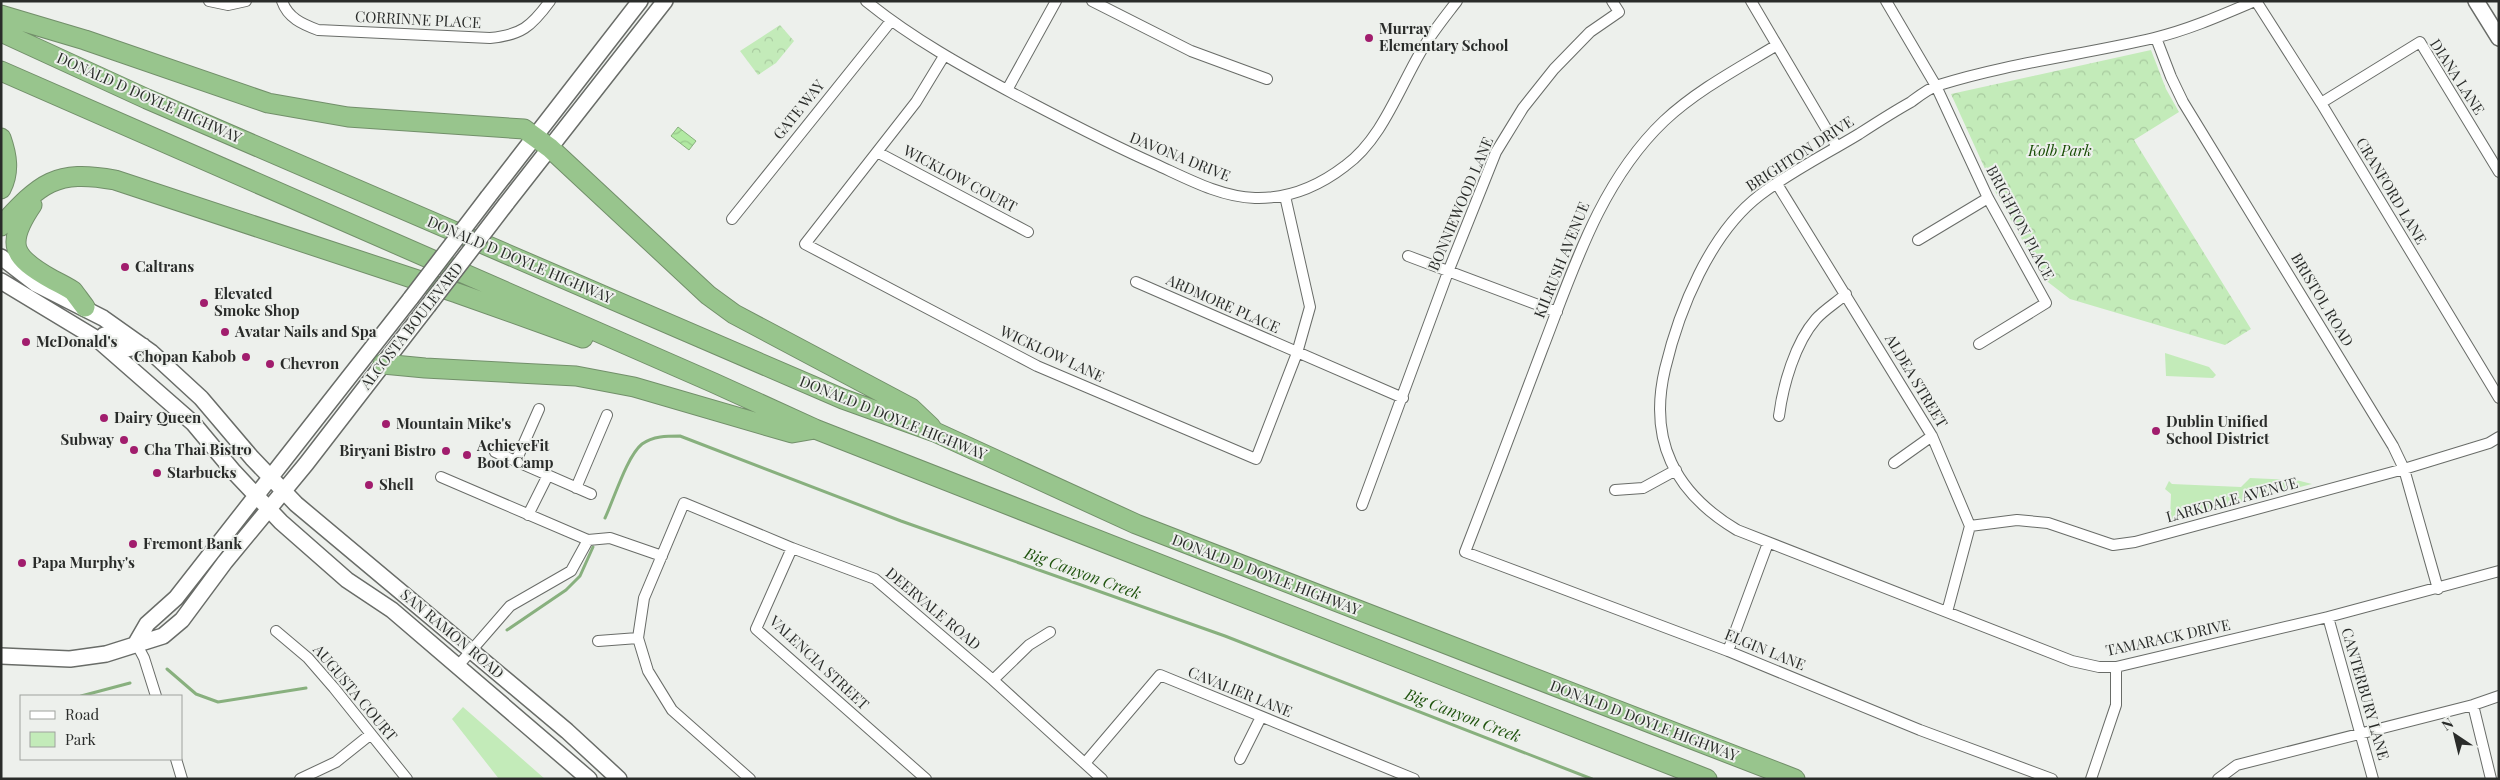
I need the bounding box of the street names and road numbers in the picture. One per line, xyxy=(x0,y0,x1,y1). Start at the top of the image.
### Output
street label: CORRINNE PLACE xyxy=(354,6,482,32)
street label: DIANA LANE xyxy=(2426,35,2490,118)
street label: DONALD D DOYLE HIGHWAY xyxy=(54,47,245,147)
street label: GATE WAY xyxy=(768,75,828,143)
street label: BRIGHTON DRIVE xyxy=(1742,111,1857,195)
street label: DAVONA DRIVE xyxy=(1127,127,1234,185)
street label: CRANFORD LANE xyxy=(2352,133,2432,248)
street label: BONNIEWOOD LANE xyxy=(1423,134,1497,274)
street label: WICKLOW COURT xyxy=(899,139,1021,216)
street label: BRIGHTON PLACE xyxy=(1982,162,2059,283)
street label: KILRUSH AVENUE xyxy=(1529,199,1593,321)
street label: DONALD D DOYLE HIGHWAY xyxy=(424,211,617,307)
street label: BRISTOL ROAD xyxy=(2287,249,2359,350)
street label: ALCOSTA BOULEVARD xyxy=(355,258,467,394)
street label: ARDMORE PLACE xyxy=(1162,269,1283,337)
street label: WICKLOW LANE xyxy=(996,320,1108,386)
street label: ALDEA STREET xyxy=(1881,329,1953,431)
street label: DONALD D DOYLE HIGHWAY xyxy=(797,370,990,464)
street label: LARKDALE AVENUE xyxy=(2164,472,2300,526)
street label: DONALD D DOYLE HIGHWAY xyxy=(1169,529,1364,619)
street label: DEERVALE ROAD xyxy=(882,563,986,654)
street label: SAN RAMON ROAD xyxy=(397,584,509,683)
street label: VALENCIA STREET xyxy=(765,610,874,714)
street label: TAMARACK DRIVE xyxy=(2104,614,2232,660)
street label: ELGIN LANE xyxy=(1722,624,1809,674)
street label: CANTERBURY LANE xyxy=(2338,625,2394,762)
street label: AUGUSTA COURT xyxy=(309,639,402,745)
street label: CAVALIER LANE xyxy=(1185,661,1295,721)
street label: DONALD D DOYLE HIGHWAY xyxy=(1547,675,1742,765)

